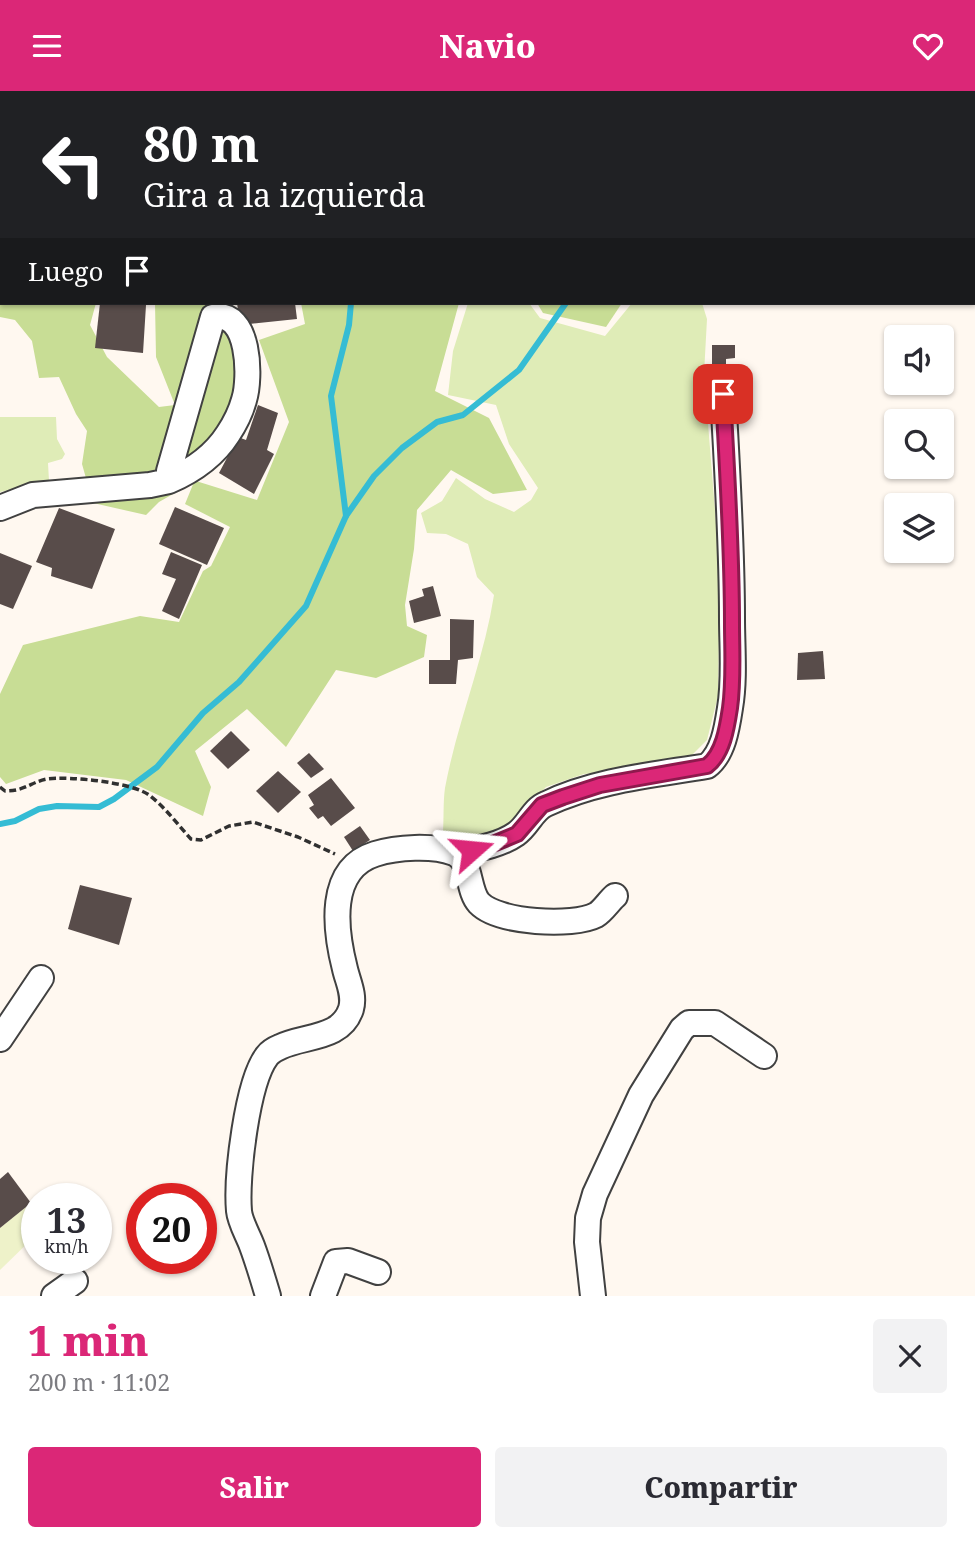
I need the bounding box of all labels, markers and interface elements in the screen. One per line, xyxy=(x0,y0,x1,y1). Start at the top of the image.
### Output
text: Navio xyxy=(439,24,536,67)
icon: menu xyxy=(28,27,66,65)
icon: heart xyxy=(909,27,947,65)
text: 80 m xyxy=(143,110,259,176)
icon: left xyxy=(28,119,119,210)
text: Gira a la izquierda xyxy=(143,173,426,216)
icon: arrive xyxy=(118,252,156,290)
text: Luego xyxy=(28,253,104,289)
map controls xyxy=(884,325,954,563)
button: sound xyxy=(884,325,954,395)
pin xyxy=(693,364,753,424)
icon: arrive xyxy=(704,375,742,413)
button: search xyxy=(884,409,954,479)
button: layers xyxy=(884,493,954,563)
position arrow xyxy=(435,813,509,887)
speed limit sign: 20 xyxy=(126,1183,217,1274)
text: 13 xyxy=(47,1196,86,1243)
text: km/h xyxy=(44,1234,89,1258)
text: 1 min xyxy=(28,1311,149,1368)
button: close xyxy=(873,1319,947,1393)
text: 200 m · 11:02 xyxy=(28,1366,170,1398)
button: Salir xyxy=(28,1447,481,1527)
button: Compartir xyxy=(495,1447,947,1527)

